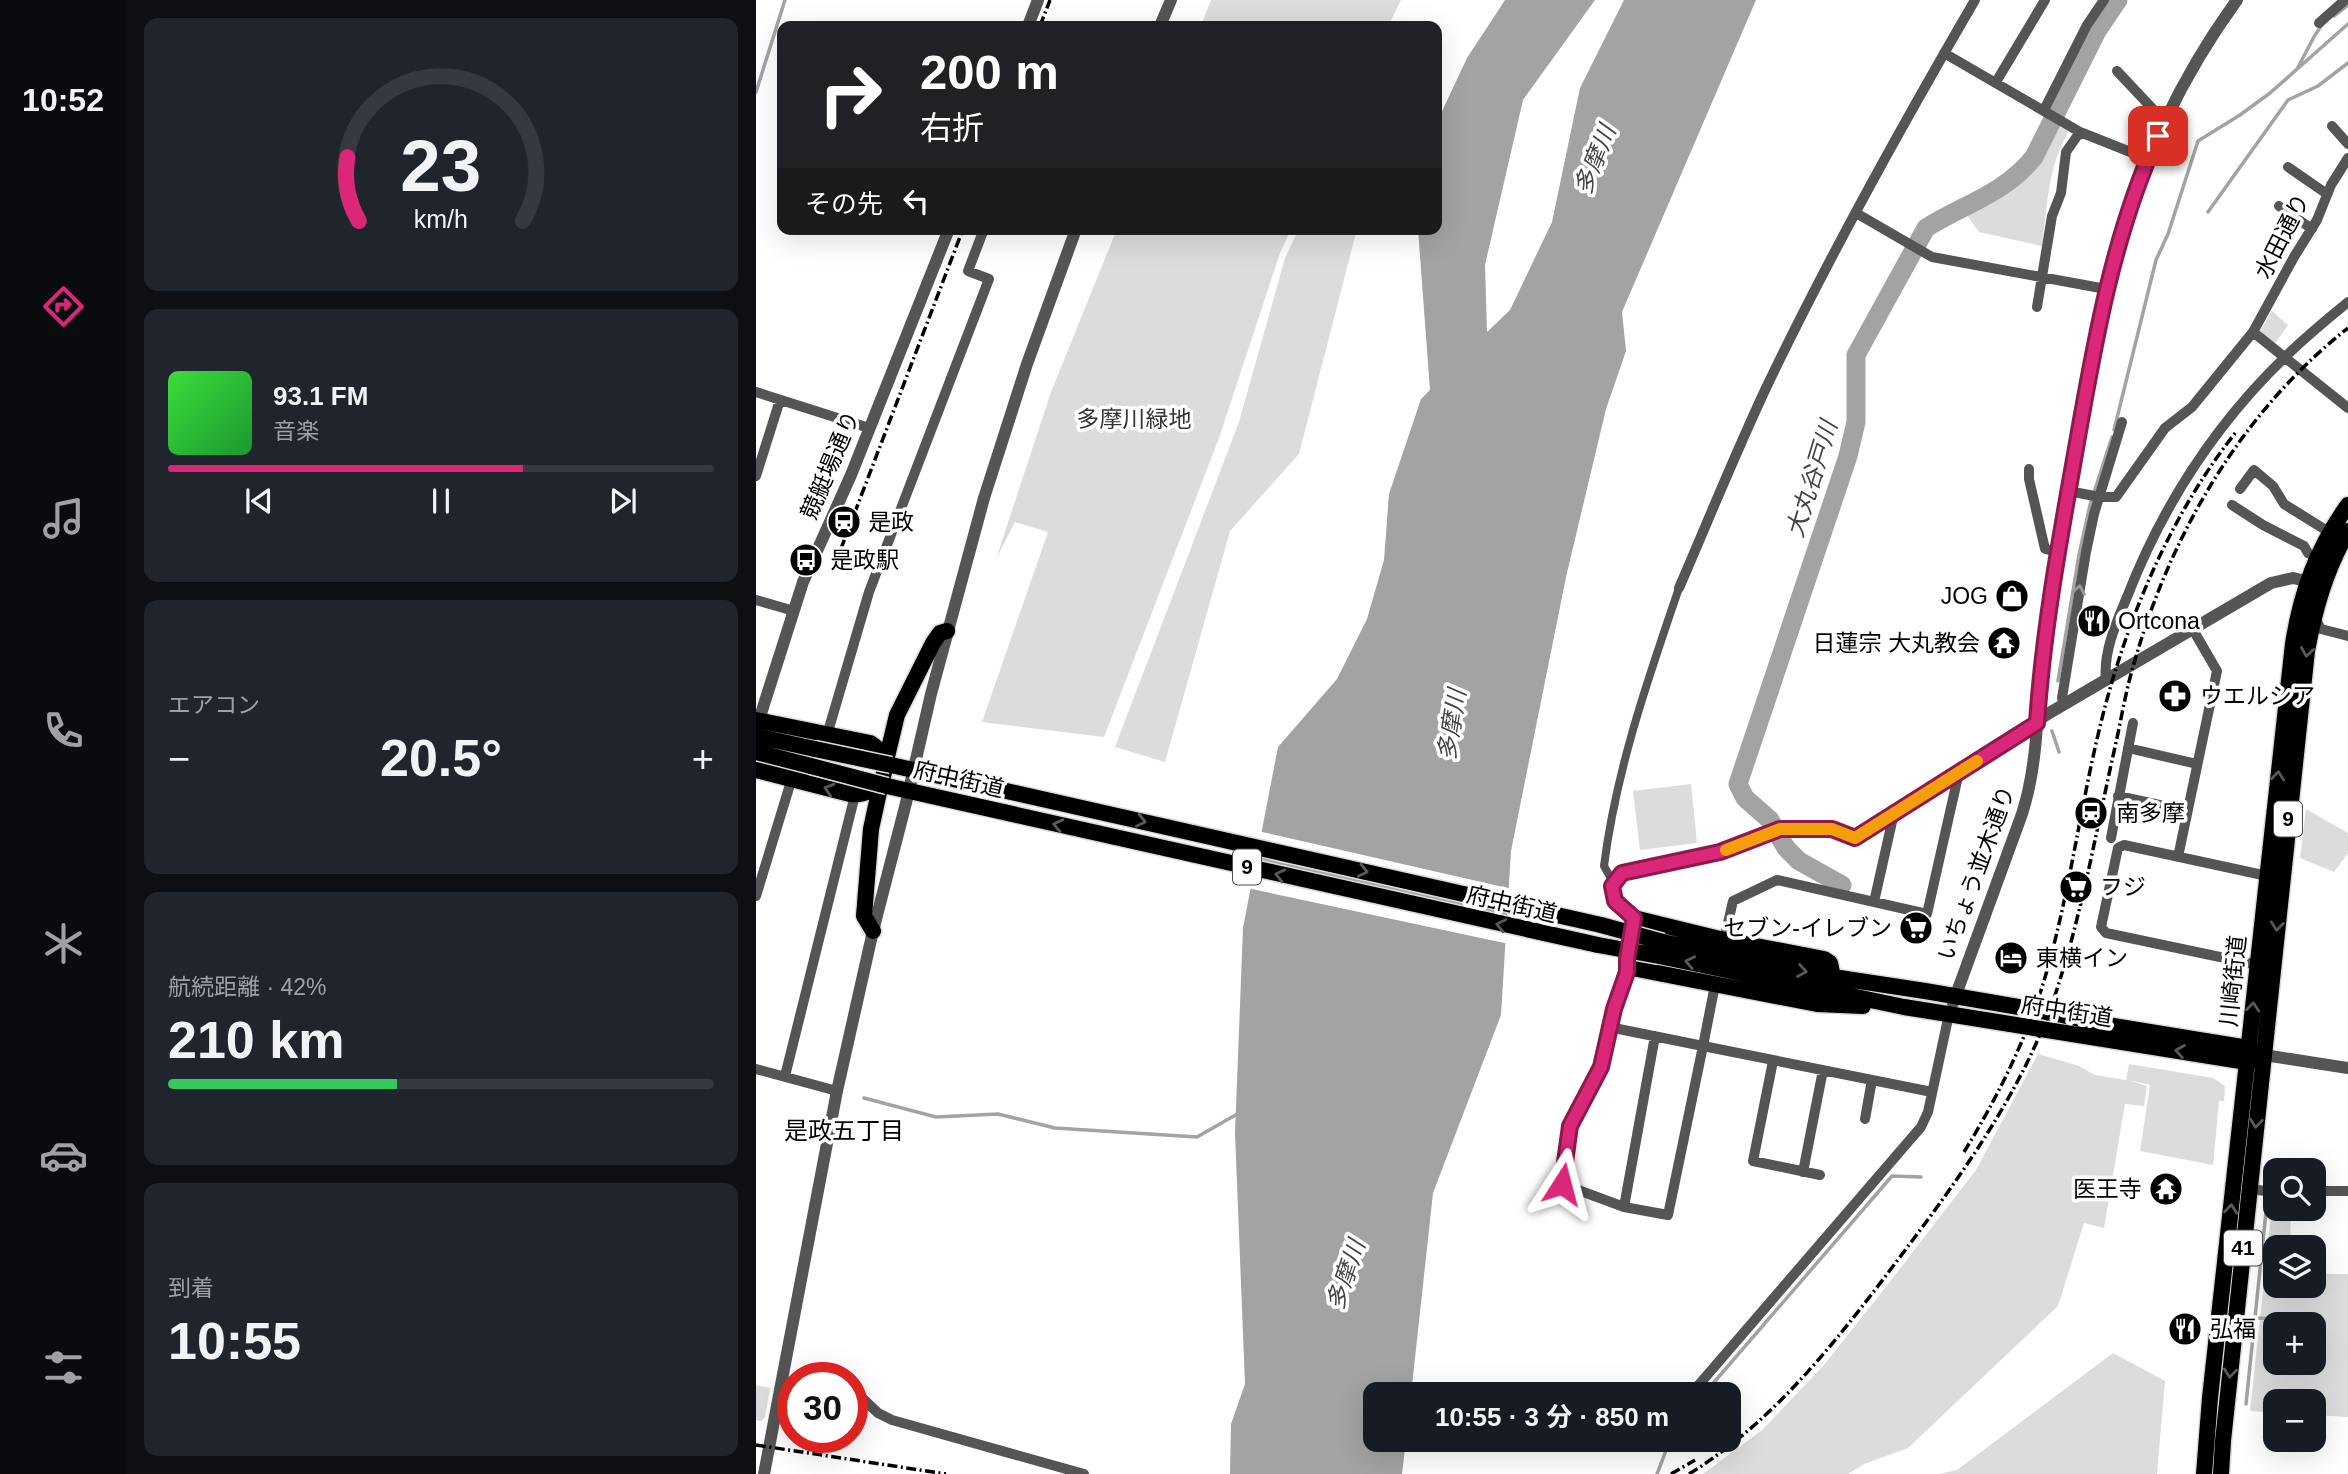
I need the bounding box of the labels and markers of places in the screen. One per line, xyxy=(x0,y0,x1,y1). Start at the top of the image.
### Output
pin xyxy=(2128,106,2188,166)
station icon: 是政 xyxy=(825,503,863,541)
place label: 是政 xyxy=(868,509,914,535)
bus stop icon: 是政駅 xyxy=(787,541,825,579)
place label: 是政駅 xyxy=(830,547,899,573)
shop icon: JOG xyxy=(1993,577,2031,615)
place label: JOG xyxy=(1941,583,1988,609)
restaurant icon: Ortcona xyxy=(2075,602,2113,640)
place label: Ortcona xyxy=(2118,608,2200,634)
temple icon: 日蓮宗 大丸教会 xyxy=(1985,624,2023,662)
place label: 日蓮宗 大丸教会 xyxy=(1813,630,1980,656)
pharmacy icon: ウエルシア xyxy=(2156,677,2194,715)
place label: ウエルシア xyxy=(2200,683,2315,709)
station icon: 南多摩 xyxy=(2072,794,2110,832)
place label: 南多摩 xyxy=(2116,800,2185,826)
supermarket icon: フジ xyxy=(2057,868,2095,906)
place label: フジ xyxy=(2100,874,2146,900)
supermarket icon: セブン-イレブン xyxy=(1897,909,1935,947)
place label: セブン-イレブン xyxy=(1723,915,1892,941)
hotel icon: 東横イン xyxy=(1992,939,2030,977)
place label: 東横イン xyxy=(2036,945,2128,971)
temple icon: 医王寺 xyxy=(2147,1170,2185,1208)
place label: 医王寺 xyxy=(2073,1176,2142,1202)
restaurant icon: 弘福 xyxy=(2166,1310,2204,1348)
place label: 弘福 xyxy=(2210,1316,2256,1342)

